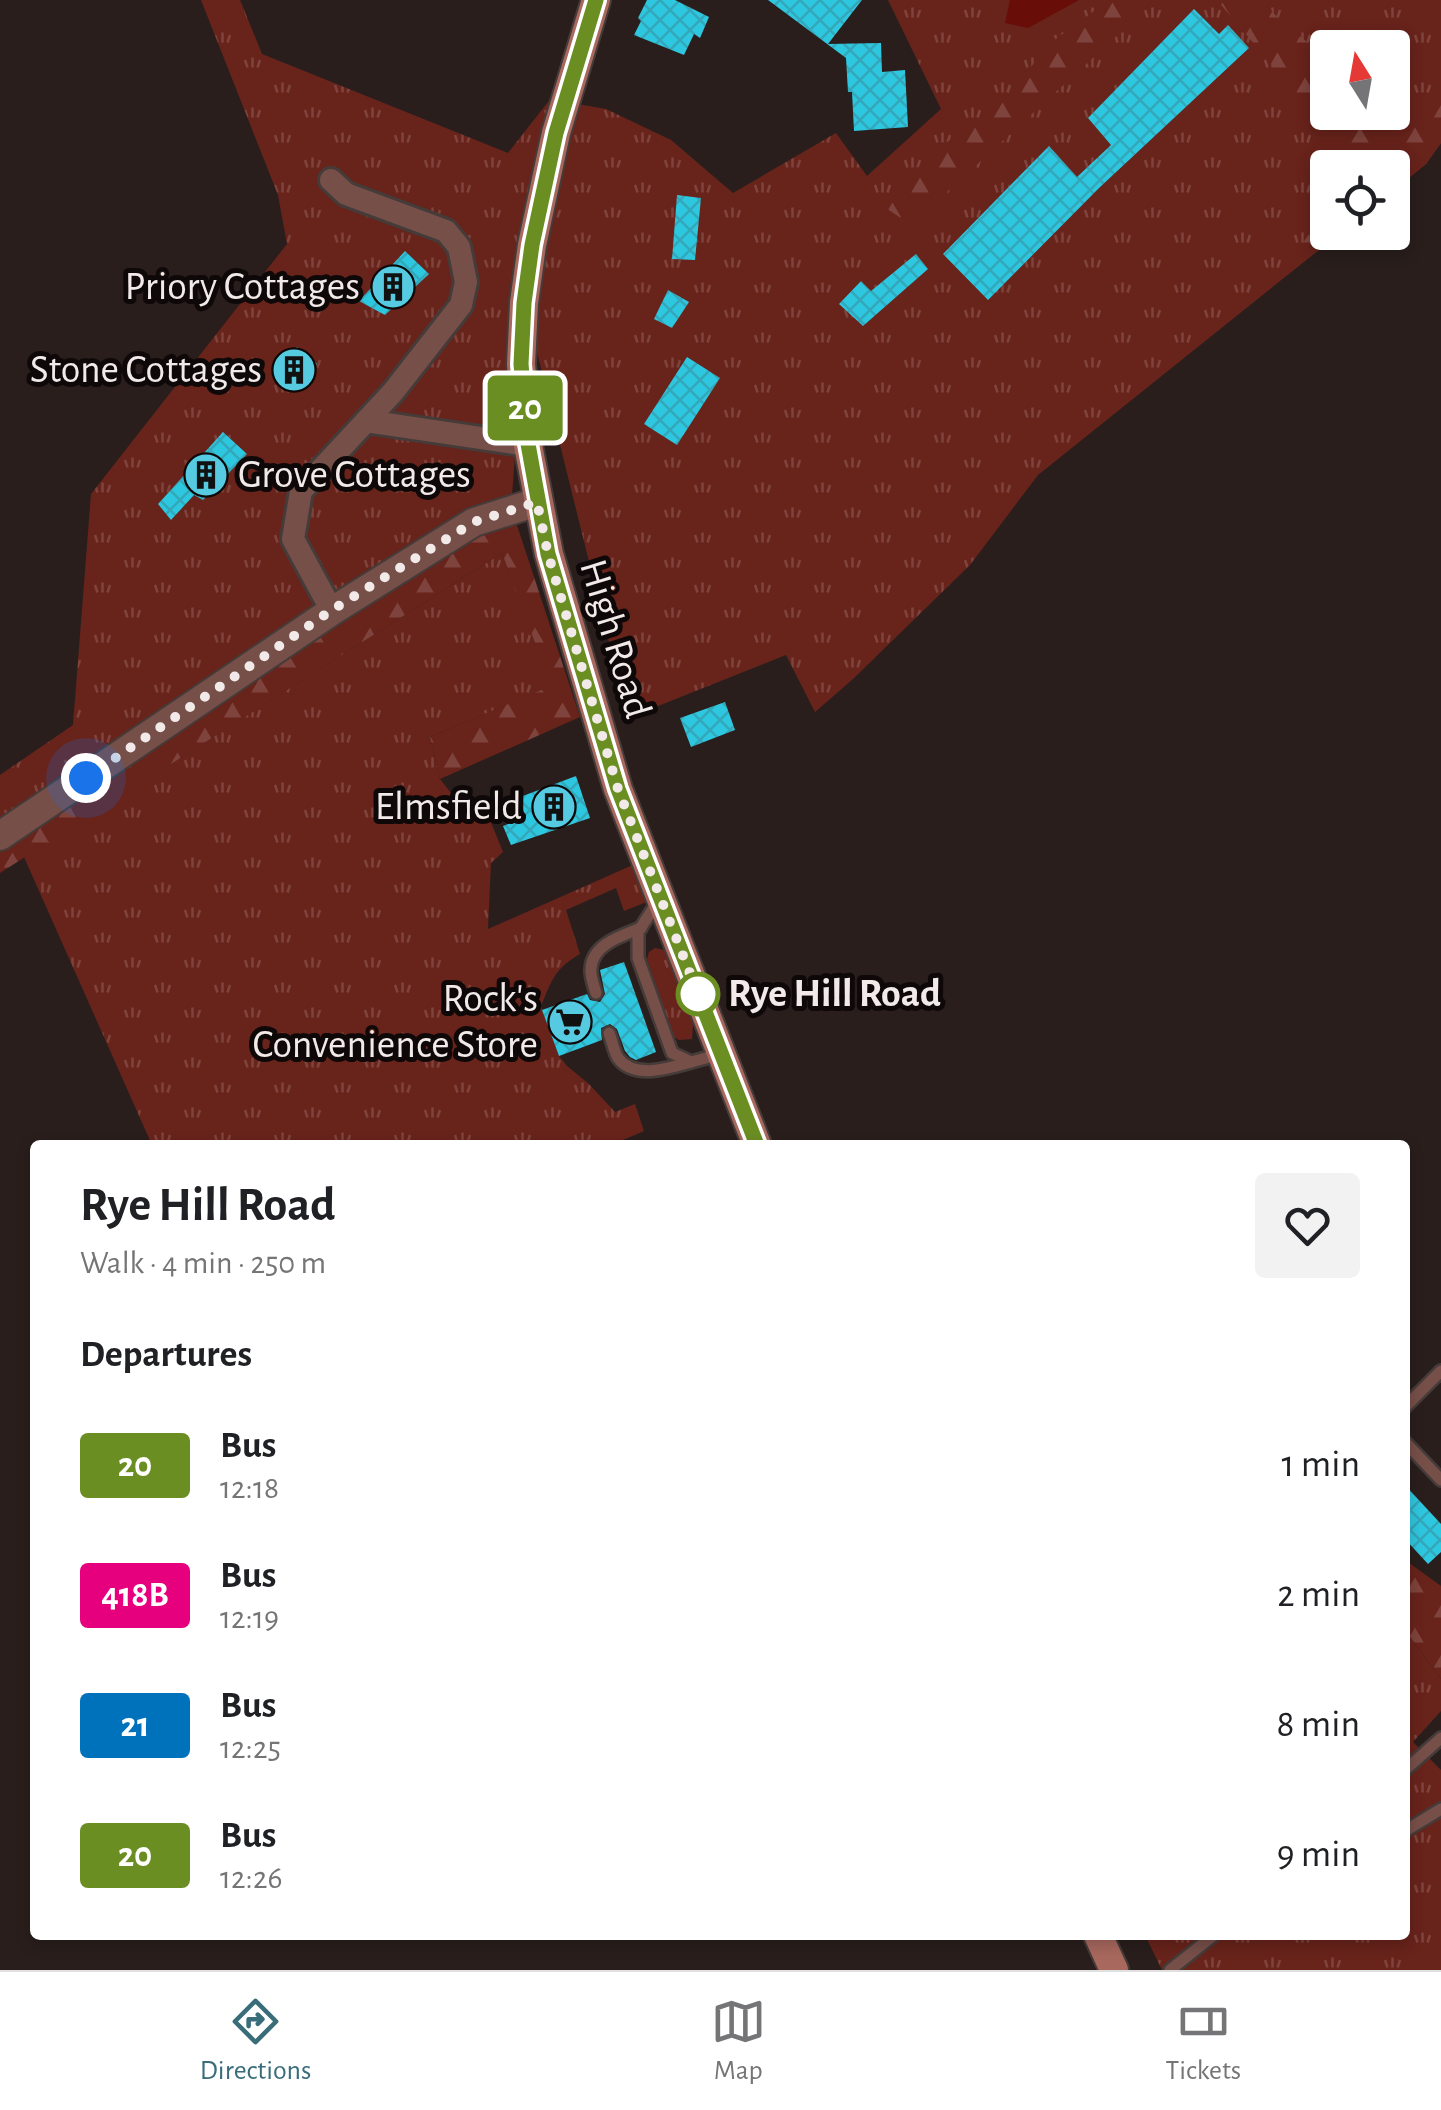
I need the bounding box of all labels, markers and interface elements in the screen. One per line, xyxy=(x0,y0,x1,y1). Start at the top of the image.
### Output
north arrow xyxy=(1310,30,1410,130)
map controls xyxy=(1310,30,1410,250)
button: locate xyxy=(1310,150,1410,250)
building icon: Priory Cottages xyxy=(370,264,416,310)
place label: Priory Cottages xyxy=(124,267,360,307)
building icon: Stone Cottages xyxy=(271,347,317,393)
place label: Stone Cottages xyxy=(30,350,262,390)
line badge: 20 xyxy=(480,376,570,440)
text: 20 xyxy=(508,391,542,426)
building icon: Grove Cottages xyxy=(183,452,229,498)
place label: Grove Cottages xyxy=(238,455,471,495)
street label: High Road xyxy=(572,555,658,723)
your location xyxy=(61,753,111,803)
building icon: Elmsfield xyxy=(531,784,577,830)
place label: Elmsfield xyxy=(375,787,522,827)
marker: Rye Hill Road xyxy=(677,973,719,1015)
place label: Rye Hill Road xyxy=(728,974,941,1014)
place label: Rock's Convenience Store xyxy=(253,979,538,1065)
supermarket icon: Rock's Convenience Store xyxy=(547,999,593,1045)
button: heart xyxy=(1255,1173,1360,1278)
text: Rye Hill Road xyxy=(80,1182,336,1230)
text: Walk · 4 min · 250 m xyxy=(80,1247,326,1279)
text: Departures xyxy=(80,1336,252,1374)
text: Bus xyxy=(220,1427,276,1465)
text: 1 min xyxy=(1281,1446,1360,1484)
text: 20 xyxy=(118,1448,152,1483)
text: 12:18 xyxy=(220,1472,279,1504)
text: Bus xyxy=(220,1557,276,1595)
text: 2 min xyxy=(1277,1576,1360,1614)
text: 418B xyxy=(101,1578,169,1613)
text: 12:19 xyxy=(220,1602,279,1634)
text: Bus xyxy=(220,1687,276,1725)
text: 8 min xyxy=(1277,1706,1360,1744)
text: 21 xyxy=(120,1708,150,1743)
text: 12:25 xyxy=(220,1732,281,1764)
text: Bus xyxy=(220,1817,276,1855)
text: 9 min xyxy=(1277,1836,1360,1874)
text: 20 xyxy=(118,1838,152,1873)
text: 12:26 xyxy=(220,1862,283,1894)
tab: Directions xyxy=(200,1994,311,2088)
tab: Map xyxy=(711,1994,766,2088)
tab: Tickets xyxy=(1165,1994,1241,2088)

